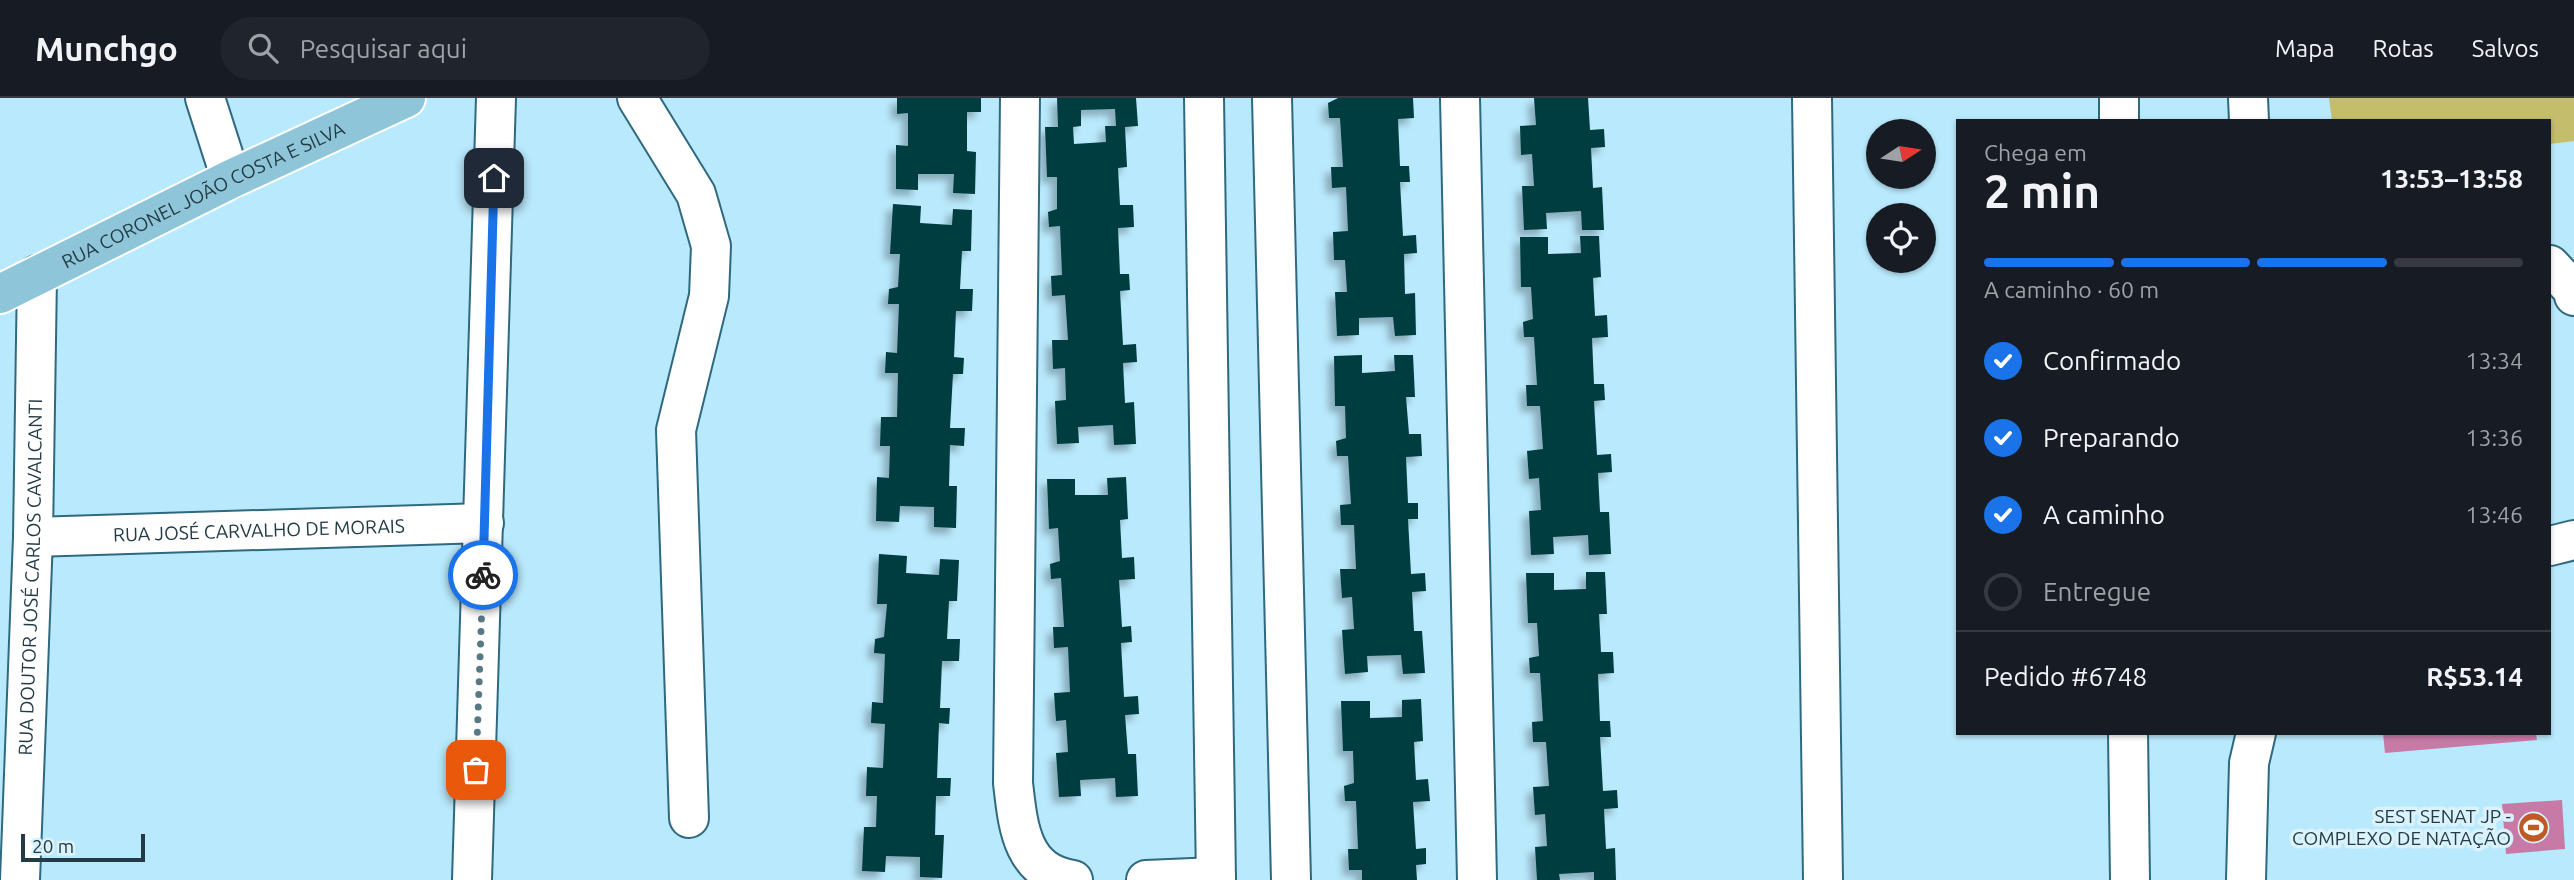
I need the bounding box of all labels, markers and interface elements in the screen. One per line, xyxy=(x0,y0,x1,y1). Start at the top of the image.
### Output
search box xyxy=(220,17,710,80)
icon: search xyxy=(244,29,282,67)
text: Munchgo xyxy=(35,30,178,67)
text: Pesquisar aqui xyxy=(300,34,467,63)
text: Mapa xyxy=(2275,35,2335,62)
text: Rotas xyxy=(2373,35,2434,62)
text: Salvos xyxy=(2472,35,2539,62)
street label: RUA CORONEL JOÃO COSTA E SILVA xyxy=(58,117,348,273)
north arrow xyxy=(1866,119,1936,189)
map controls xyxy=(1866,119,1936,273)
text: Chega em xyxy=(1984,140,2087,165)
pin xyxy=(464,148,524,208)
icon: home xyxy=(475,159,513,197)
text: 13:53–13:58 xyxy=(2380,164,2523,193)
text: 2 min xyxy=(1984,165,2100,217)
button: locate xyxy=(1866,203,1936,273)
text: A caminho · 60 m xyxy=(1984,277,2159,302)
icon: check xyxy=(1984,342,2022,380)
text: Confirmado xyxy=(2043,346,2181,375)
text: 13:34 xyxy=(2465,348,2523,373)
street label: RUA DOUTOR JOSÉ CARLOS CAVALCANTI xyxy=(14,399,46,756)
icon: check xyxy=(1984,419,2022,457)
text: Preparando xyxy=(2043,423,2180,452)
text: 13:36 xyxy=(2465,425,2523,450)
icon: check xyxy=(1984,496,2022,534)
text: A caminho xyxy=(2043,500,2165,529)
text: 13:46 xyxy=(2465,502,2523,527)
street label: RUA JOSÉ CARVALHO DE MORAIS xyxy=(113,514,405,546)
courier xyxy=(448,540,518,610)
icon: bike xyxy=(464,556,502,594)
text: Entregue xyxy=(2043,577,2151,606)
text: Pedido #6748 xyxy=(1984,662,2147,691)
text: R$53.14 xyxy=(2426,662,2523,691)
pin xyxy=(446,740,506,800)
icon: bag xyxy=(457,751,495,789)
place label: SEST SENAT JP - COMPLEXO DE NATAÇÃO xyxy=(2292,805,2511,849)
sports icon: SEST SENAT JP - COMPLEXO DE NATAÇÃO xyxy=(2517,810,2551,844)
scale bar xyxy=(21,831,145,863)
text: 20 m xyxy=(32,835,74,857)

